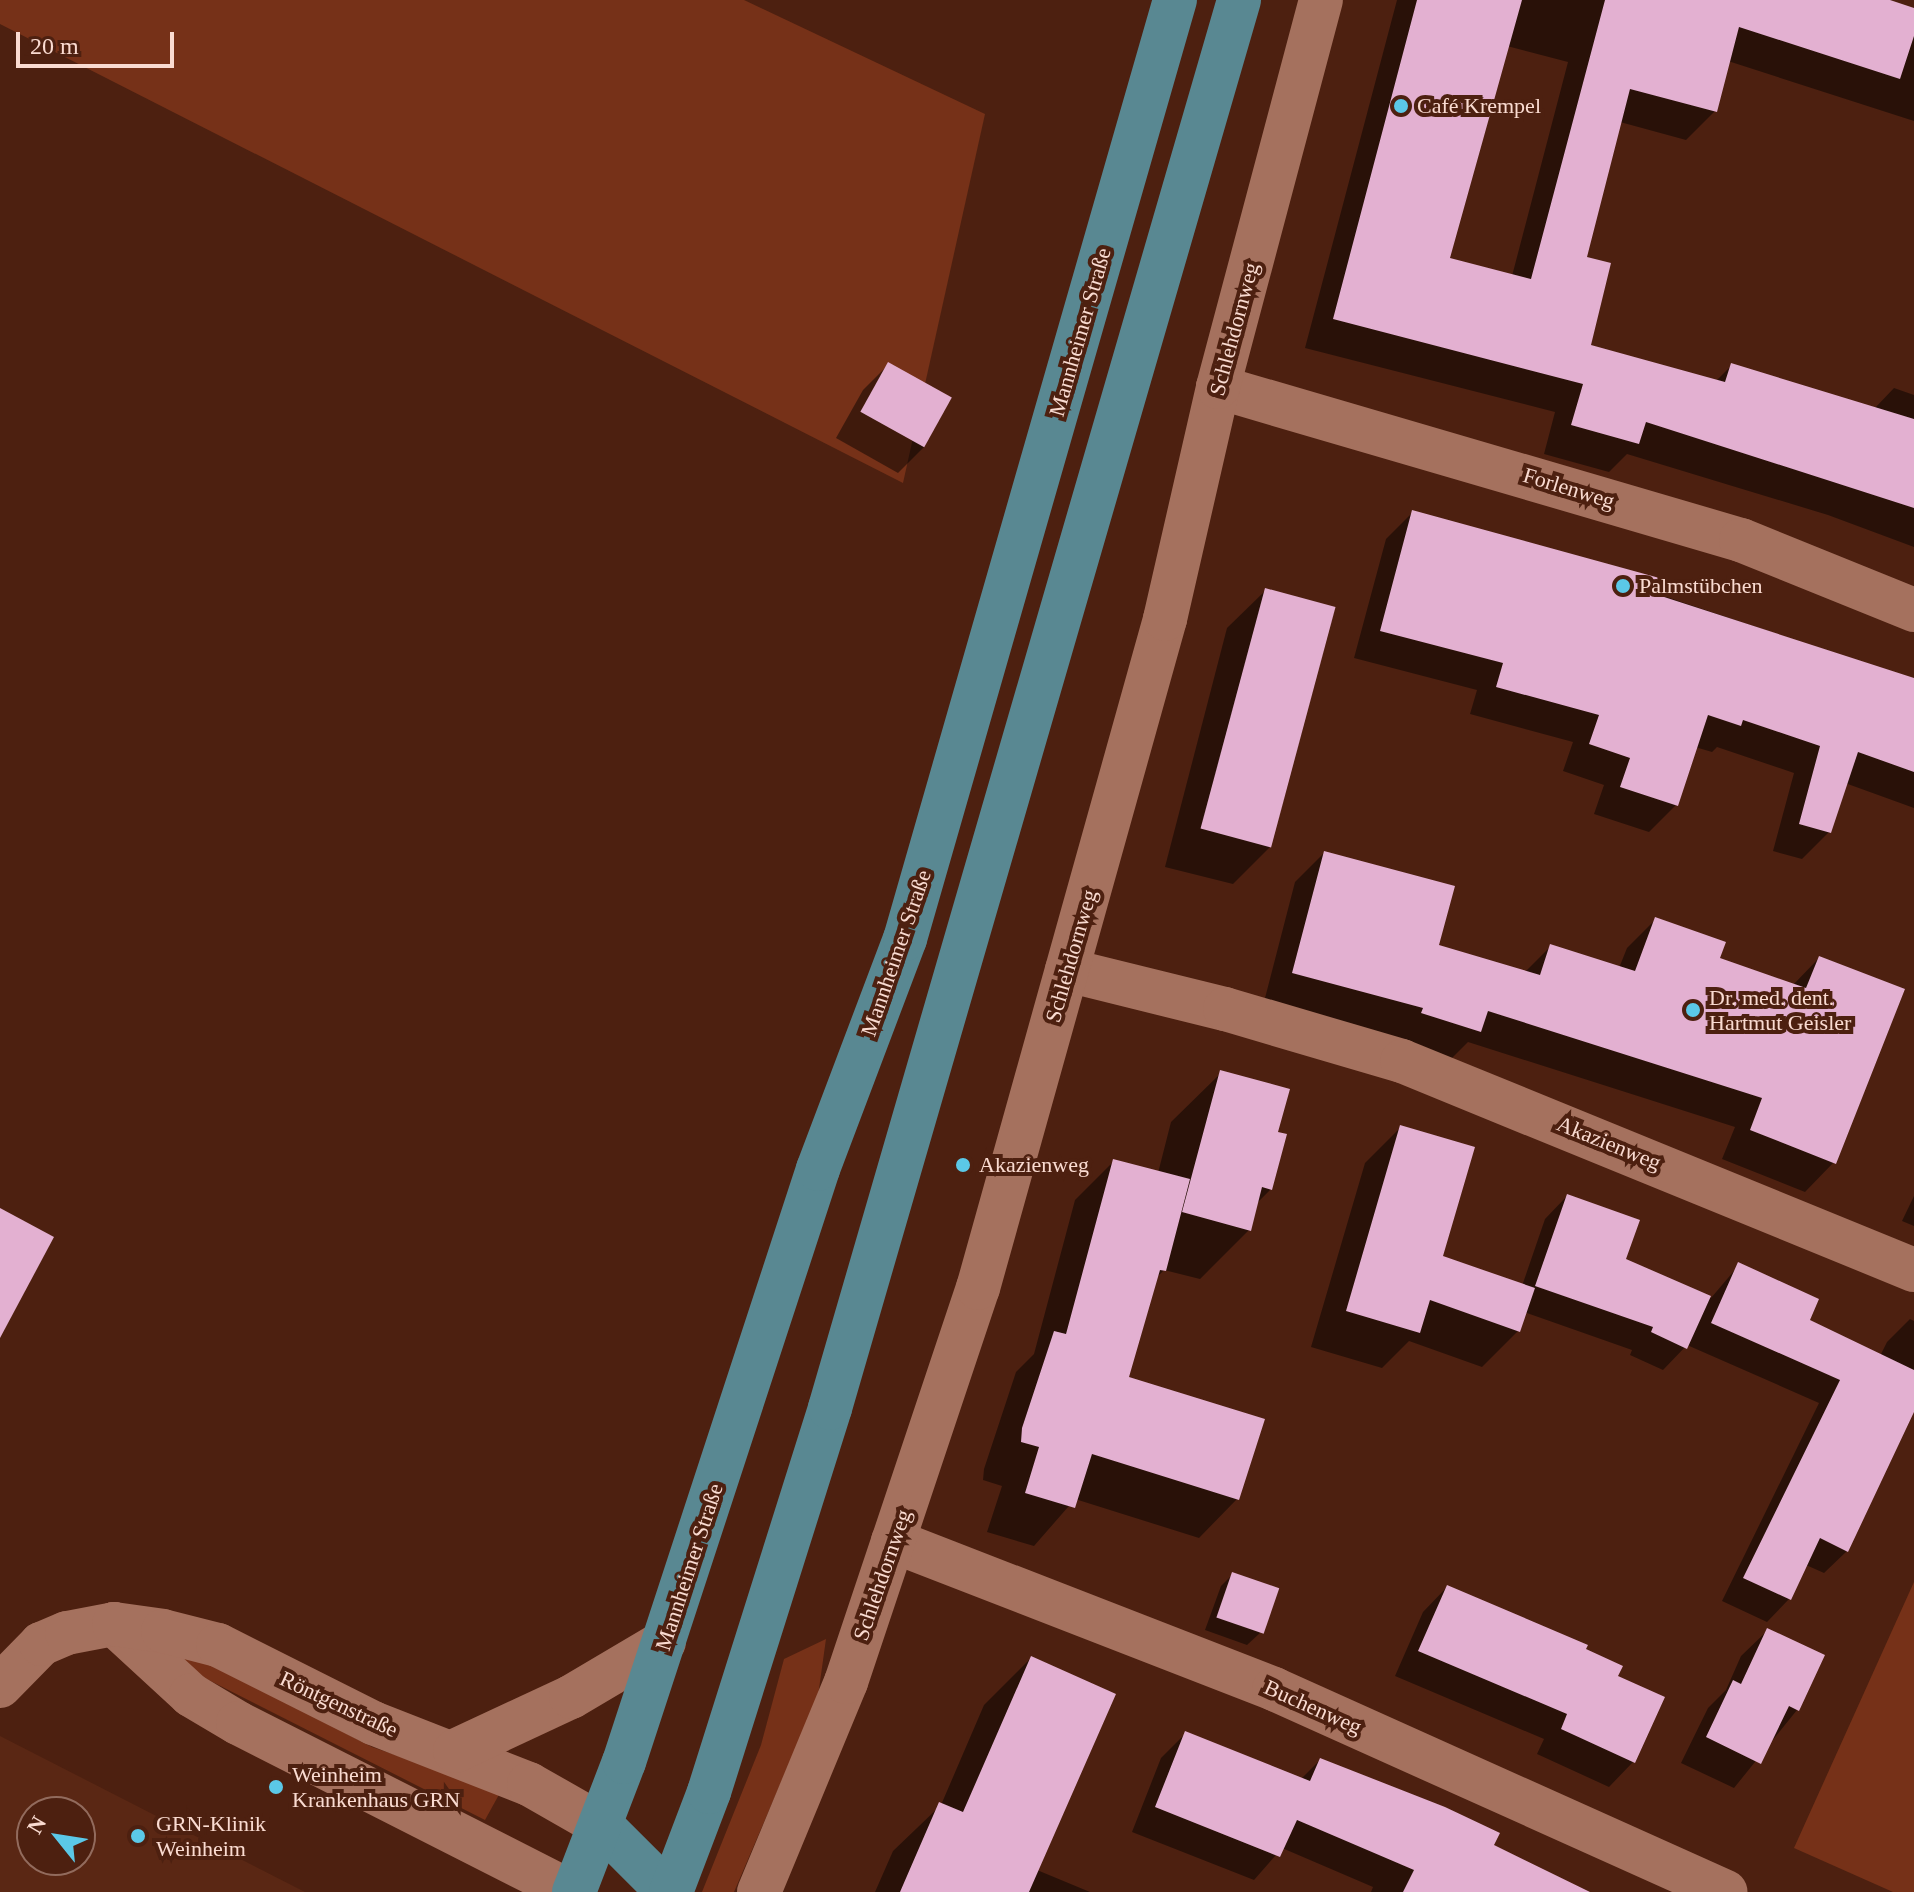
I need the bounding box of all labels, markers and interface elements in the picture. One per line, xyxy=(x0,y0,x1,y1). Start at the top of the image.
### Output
scale bar xyxy=(20,16,178,66)
text: 20 m xyxy=(30,33,79,59)
place label: Café Krempel xyxy=(1417,93,1541,119)
marker: Café Krempel xyxy=(1392,97,1410,115)
street label: Mannheimer Straße xyxy=(1043,245,1117,419)
street label: Schlehdornweg xyxy=(1204,259,1264,399)
street label: Forlenweg xyxy=(1520,462,1618,514)
place label: Palmstübchen xyxy=(1639,573,1762,599)
marker: Palmstübchen xyxy=(1614,577,1632,595)
street label: Mannheimer Straße xyxy=(855,866,937,1040)
street label: Schlehdornweg xyxy=(1039,887,1103,1025)
place label: Dr. med. dent. Hartmut Geisler xyxy=(1709,984,1851,1036)
marker: Dr. med. dent. Hartmut Geisler xyxy=(1684,1001,1702,1019)
street label: Akazienweg xyxy=(1553,1110,1665,1176)
place label: Akazienweg xyxy=(979,1152,1089,1178)
marker: Akazienweg xyxy=(954,1156,972,1174)
street label: Mannheimer Straße xyxy=(650,1480,728,1654)
street label: Schlehdornweg xyxy=(847,1506,917,1644)
street label: Röntgenstraße xyxy=(276,1665,402,1743)
street label: Buchenweg xyxy=(1260,1674,1366,1740)
place label: Weinheim Krankenhaus GRN xyxy=(292,1761,460,1812)
marker: Weinheim Krankenhaus GRN xyxy=(267,1778,285,1796)
north arrow xyxy=(16,1796,96,1876)
place label: GRN-Klinik Weinheim xyxy=(156,1810,266,1862)
text: N xyxy=(22,1812,51,1838)
marker: GRN-Klinik Weinheim xyxy=(127,1825,149,1847)

